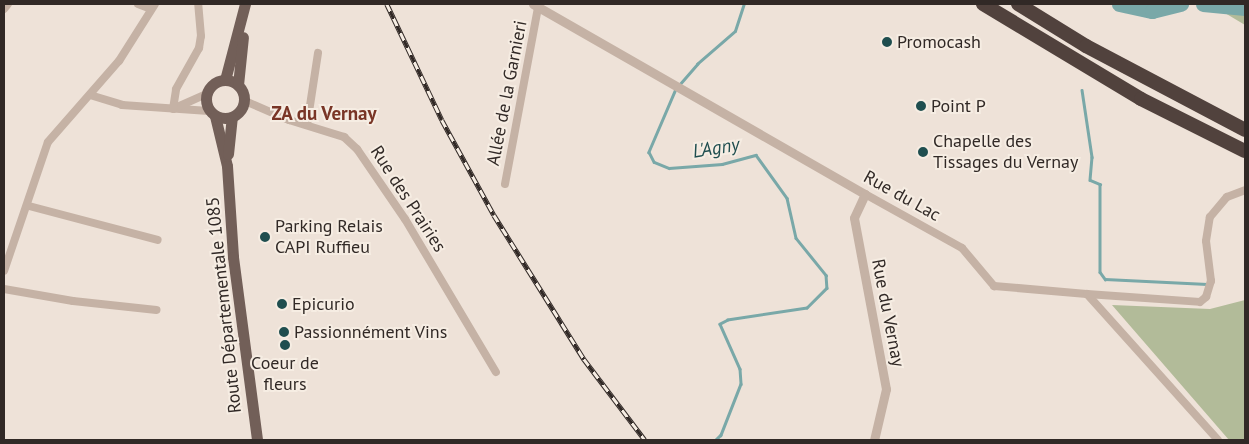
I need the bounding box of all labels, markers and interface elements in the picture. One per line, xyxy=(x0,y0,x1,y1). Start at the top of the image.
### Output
street label: Allée de la Garnieri xyxy=(482,19,532,167)
place label: Promocash xyxy=(897,31,981,53)
marker: Promocash xyxy=(881,36,893,48)
place label: Point P xyxy=(931,95,986,117)
marker: Point P xyxy=(915,100,927,112)
district label: ZA du Vernay xyxy=(271,103,377,125)
place label: Chapelle des Tissages du Vernay xyxy=(933,131,1079,173)
water label: L'Agny xyxy=(691,133,741,163)
street label: Rue des Prairies xyxy=(366,142,450,256)
marker: Chapelle des Tissages du Vernay xyxy=(917,146,929,158)
street label: Rue du Lac xyxy=(860,166,944,226)
street label: Route Départementale 1085 xyxy=(202,196,246,414)
place label: Parking Relais CAPI Ruffieu xyxy=(275,216,383,258)
marker: Parking Relais CAPI Ruffieu xyxy=(259,231,271,243)
street label: Rue du Vernay xyxy=(867,257,909,369)
place label: Epicurio xyxy=(292,293,355,315)
marker: Epicurio xyxy=(276,298,288,310)
place label: Passionnément Vins xyxy=(294,321,448,343)
marker: Passionnément Vins xyxy=(278,326,290,338)
marker: Coeur de fleurs xyxy=(279,339,291,351)
place label: Coeur de fleurs xyxy=(251,353,319,396)

